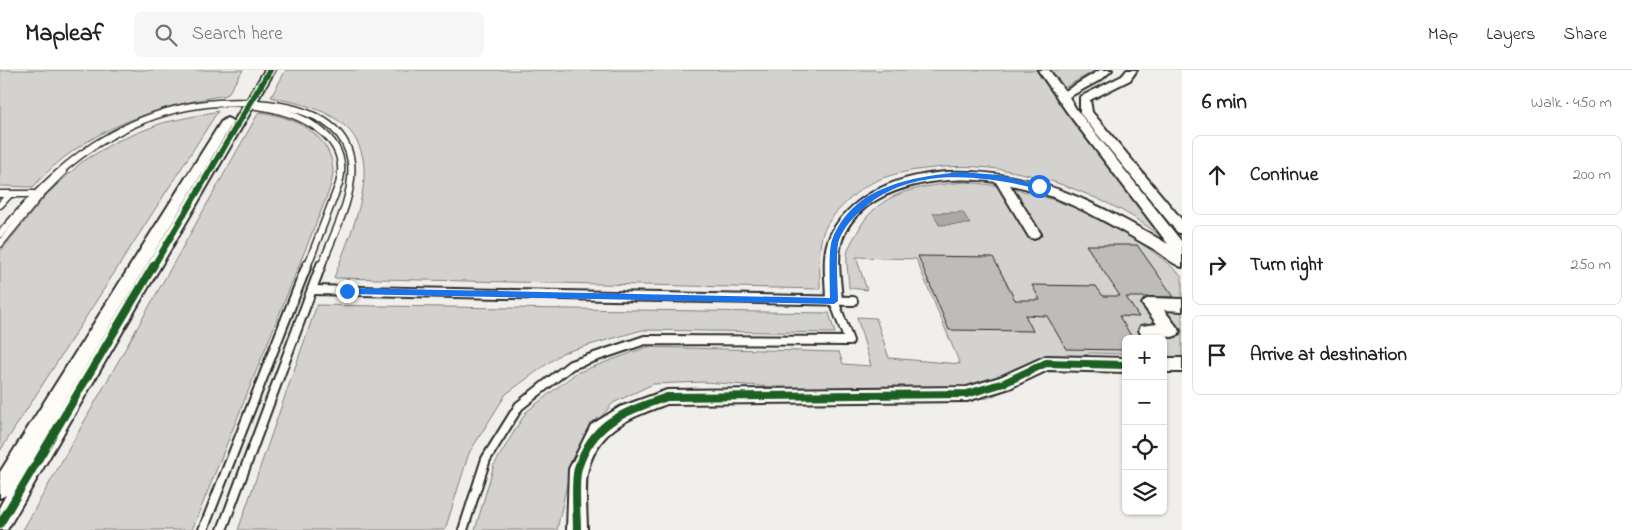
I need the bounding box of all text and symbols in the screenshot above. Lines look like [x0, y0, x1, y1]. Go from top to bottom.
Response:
search box [134, 12, 484, 57]
text: Mapleaf [25, 17, 104, 52]
icon: search [152, 21, 180, 49]
text: Search here [192, 21, 283, 48]
text: Map [1428, 22, 1458, 48]
text: Layers [1486, 22, 1536, 48]
text: Share [1564, 22, 1607, 48]
text: 6 min [1202, 88, 1247, 118]
text: Walk · 450 m [1531, 91, 1612, 115]
icon: ahead [1203, 161, 1231, 189]
text: Continue [1250, 162, 1318, 189]
text: 200 m [1573, 163, 1611, 187]
route start [1028, 175, 1051, 198]
icon: right [1203, 251, 1231, 279]
text: Turn right [1250, 252, 1323, 279]
text: 250 m [1571, 253, 1611, 277]
route end [336, 280, 359, 303]
map controls [1122, 335, 1167, 515]
button: + [1122, 335, 1167, 380]
icon: arrive [1203, 341, 1231, 369]
text: Arrive at destination [1250, 342, 1407, 369]
button: − [1122, 380, 1167, 425]
button: locate [1122, 425, 1167, 470]
button: layers [1122, 470, 1167, 515]

